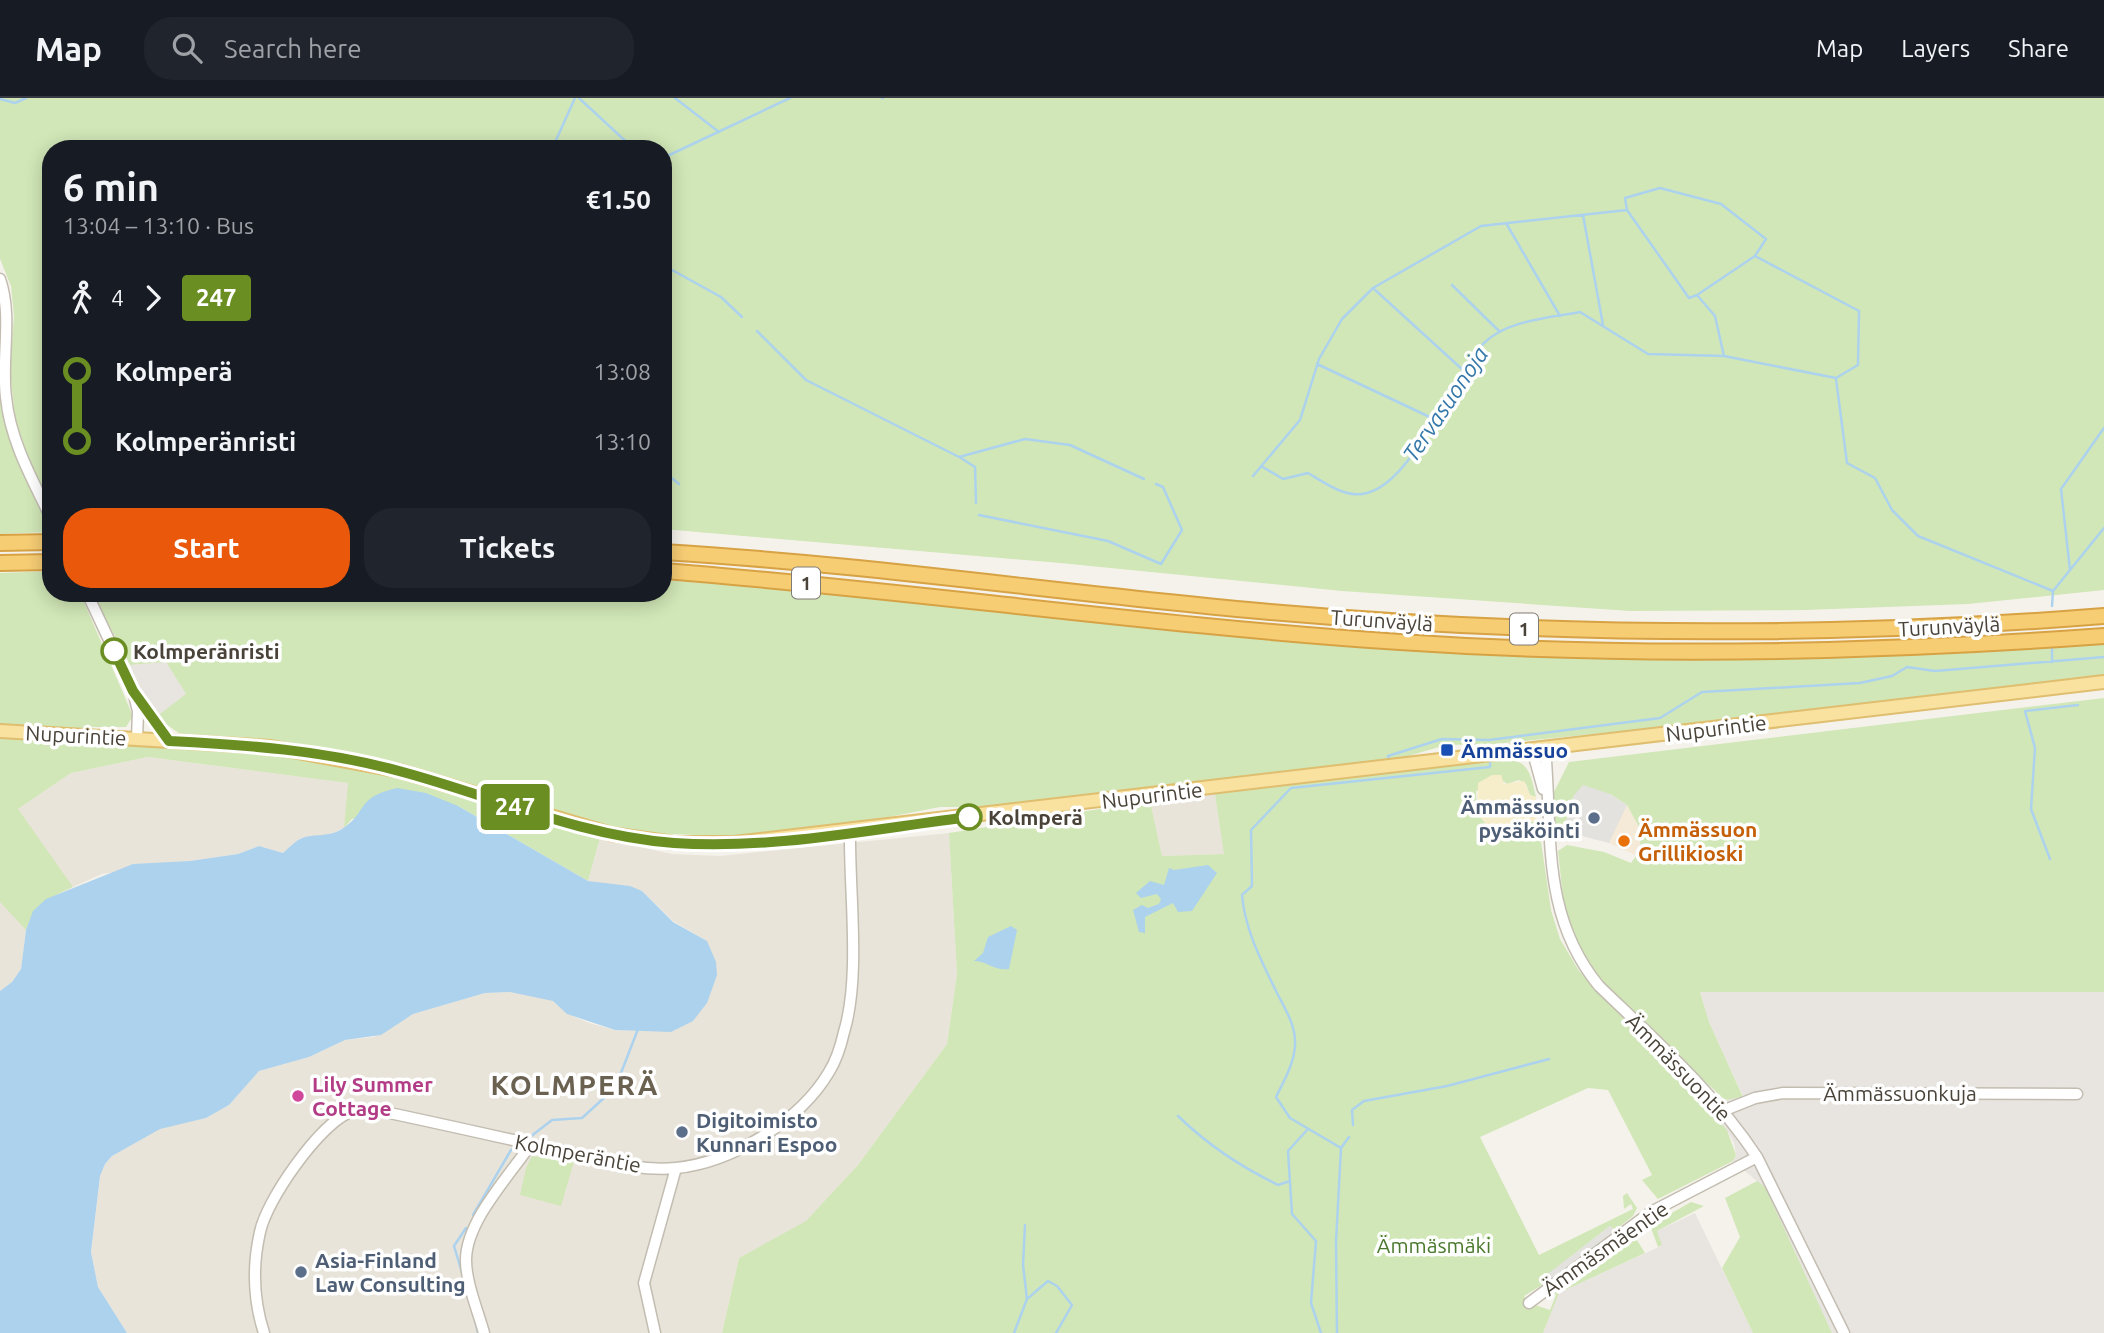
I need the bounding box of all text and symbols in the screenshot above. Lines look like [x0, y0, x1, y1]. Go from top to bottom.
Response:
search box [144, 17, 634, 80]
icon: search [168, 29, 206, 67]
text: Map [35, 30, 102, 67]
text: Search here [224, 34, 362, 63]
text: Map [1816, 35, 1863, 62]
text: Layers [1901, 35, 1970, 62]
text: Share [2008, 35, 2069, 62]
text: 6 min [63, 166, 159, 208]
text: €1.50 [586, 185, 651, 214]
text: 13:04 – 13:10 · Bus [63, 213, 254, 238]
icon: walk [63, 279, 101, 317]
icon: forward [134, 279, 172, 317]
text: 247 [196, 284, 237, 311]
text: 4 [111, 285, 124, 310]
water label: Tervasuonoja [1398, 342, 1492, 466]
text: Kolmperä [115, 357, 233, 386]
text: 13:08 [593, 359, 651, 384]
text: Kolmperänristi [115, 427, 296, 456]
text: 13:10 [593, 429, 651, 454]
button: Start [63, 508, 350, 588]
button: Tickets [364, 508, 651, 588]
road number: 1 [792, 568, 820, 598]
street label: Turunväylä [1330, 604, 1434, 636]
street label: Turunväylä [1897, 611, 2001, 641]
road number: 1 [1510, 614, 1538, 644]
marker: Kolmperänristi [101, 638, 127, 664]
place label: Kolmperänristi [133, 639, 279, 663]
street label: Nupurintie [1664, 710, 1768, 746]
street label: Nupurintie [25, 720, 127, 750]
place label: Ämmässuo [1461, 738, 1568, 762]
marker: Ämmässuo [1439, 742, 1455, 758]
street label: Nupurintie [1100, 777, 1204, 813]
line badge: 247 [475, 784, 555, 830]
text: 247 [495, 793, 535, 820]
place label: Ämmässuon pysäköinti [1461, 794, 1580, 842]
marker: Kolmperä [956, 804, 982, 830]
place label: Kolmperä [988, 805, 1083, 829]
marker: Ämmässuon pysäköinti [1586, 810, 1602, 826]
place label: Ämmässuon Grillikioski [1638, 817, 1757, 865]
marker: Ämmässuon Grillikioski [1616, 833, 1632, 849]
street label: Ämmässuontie [1622, 1008, 1736, 1126]
district label: KOLMPERÄ [491, 1069, 659, 1100]
place label: Lily Summer Cottage [312, 1072, 433, 1120]
street label: Ämmässuonkuja [1823, 1081, 1977, 1105]
marker: Lily Summer Cottage [290, 1088, 306, 1104]
place label: Digitoimisto Kunnari Espoo [696, 1108, 837, 1156]
marker: Digitoimisto Kunnari Espoo [674, 1124, 690, 1140]
street label: Kolmperäntie [513, 1129, 643, 1177]
street label: Ämmäsmäentie [1538, 1196, 1672, 1300]
park label: Ämmäsmäki [1377, 1233, 1491, 1257]
place label: Asia-Finland Law Consulting [315, 1248, 466, 1296]
marker: Asia-Finland Law Consulting [293, 1264, 309, 1280]

